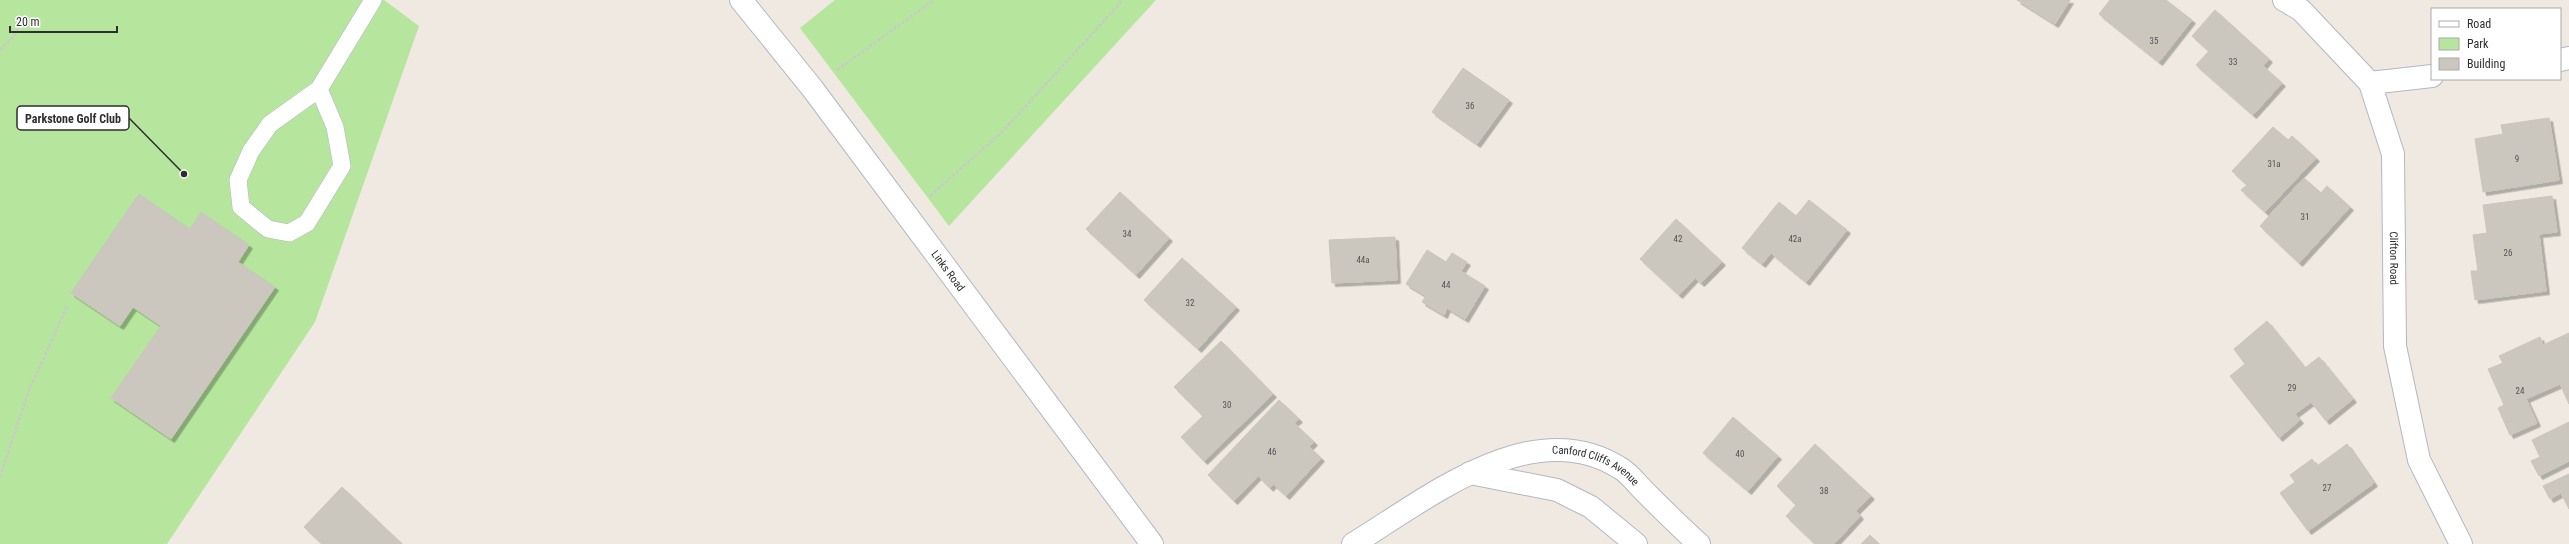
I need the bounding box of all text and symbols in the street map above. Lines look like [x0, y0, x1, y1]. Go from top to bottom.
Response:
scale bar [10, 8, 117, 34]
legend [2431, 8, 2561, 80]
text: 20 m [16, 15, 40, 29]
text: Road [2467, 17, 2491, 31]
house number: 35 [2150, 36, 2159, 46]
text: Park [2467, 37, 2489, 51]
house number: 33 [2229, 57, 2237, 67]
text: Building [2467, 57, 2505, 71]
house number: 36 [1466, 101, 1474, 111]
callout: Parkstone Golf Club [17, 106, 129, 130]
text: Parkstone Golf Club [25, 112, 121, 126]
house number: 9 [2515, 154, 2519, 164]
house number: 31a [2267, 159, 2281, 169]
house number: 31 [2301, 212, 2309, 222]
house number: 34 [1123, 229, 1132, 239]
street label: Clifton Road [2387, 231, 2400, 285]
house number: 42 [1674, 234, 1683, 244]
house number: 42a [1788, 234, 1802, 244]
street label: Links Road [928, 248, 967, 294]
house number: 26 [2504, 248, 2512, 258]
house number: 44a [1356, 255, 1370, 265]
house number: 44 [1442, 280, 1451, 290]
house number: 32 [1186, 298, 1195, 308]
house number: 29 [2288, 383, 2296, 393]
house number: 24 [2516, 386, 2525, 396]
house number: 30 [1223, 400, 1231, 410]
street label: Canford Cliffs Avenue [1552, 444, 1642, 488]
house number: 46 [1268, 447, 1276, 457]
house number: 40 [1736, 449, 1744, 459]
house number: 27 [2323, 483, 2332, 493]
house number: 38 [1820, 486, 1828, 496]

